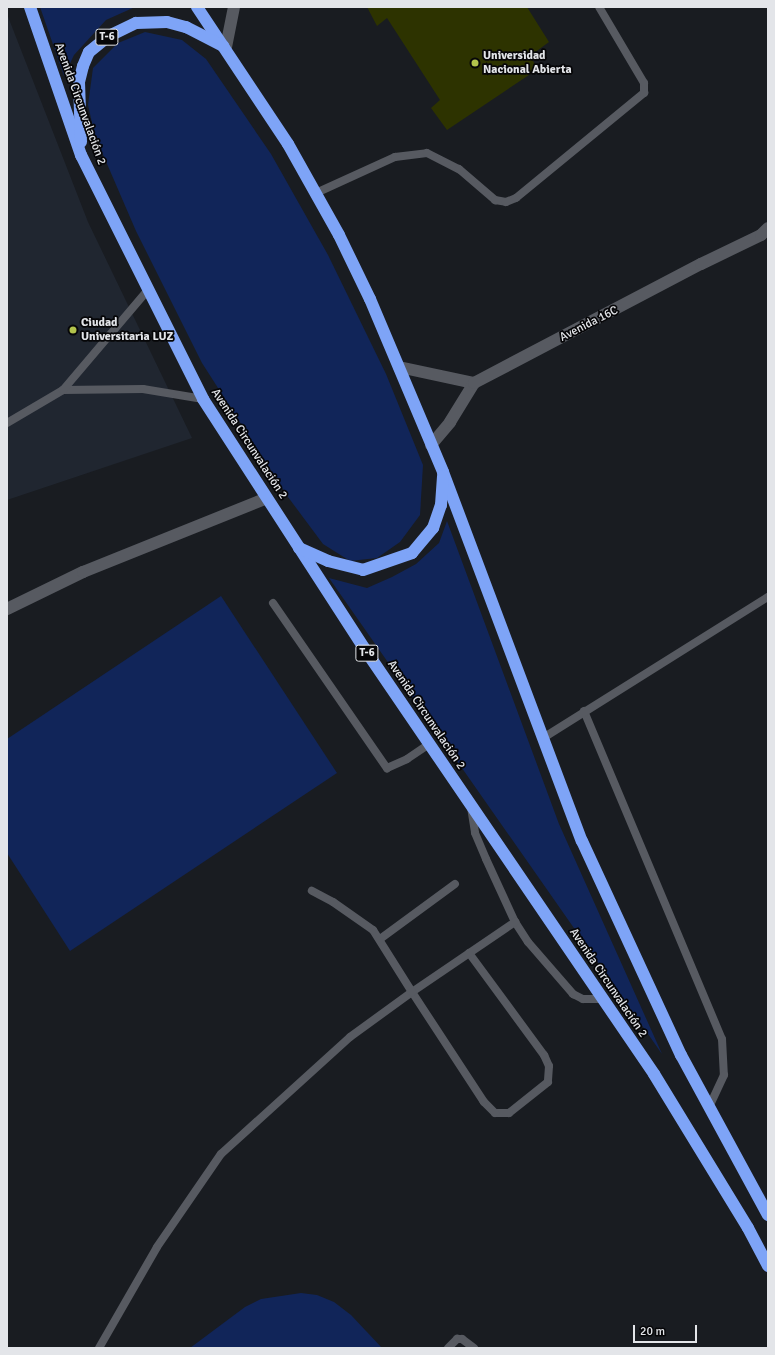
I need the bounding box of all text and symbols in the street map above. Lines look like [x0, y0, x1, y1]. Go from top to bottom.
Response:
road number: T-6 [95, 28, 119, 46]
street label: Avenida Circunvalación 2 [51, 41, 109, 167]
place label: Universidad Nacional Abierta [483, 49, 572, 77]
marker: Universidad Nacional Abierta [470, 58, 480, 68]
street label: Avenida 16C [557, 303, 621, 345]
place label: Ciudad Universitaria LUZ [81, 316, 173, 344]
marker: Ciudad Universitaria LUZ [68, 325, 78, 335]
street label: Avenida Circunvalación 2 [208, 386, 290, 502]
road number: T-6 [355, 644, 379, 662]
street label: Avenida Circunvalación 2 [384, 658, 468, 772]
street label: Avenida Circunvalación 2 [566, 926, 650, 1040]
scale bar [635, 1317, 699, 1343]
text: 20 m [640, 1324, 665, 1339]

